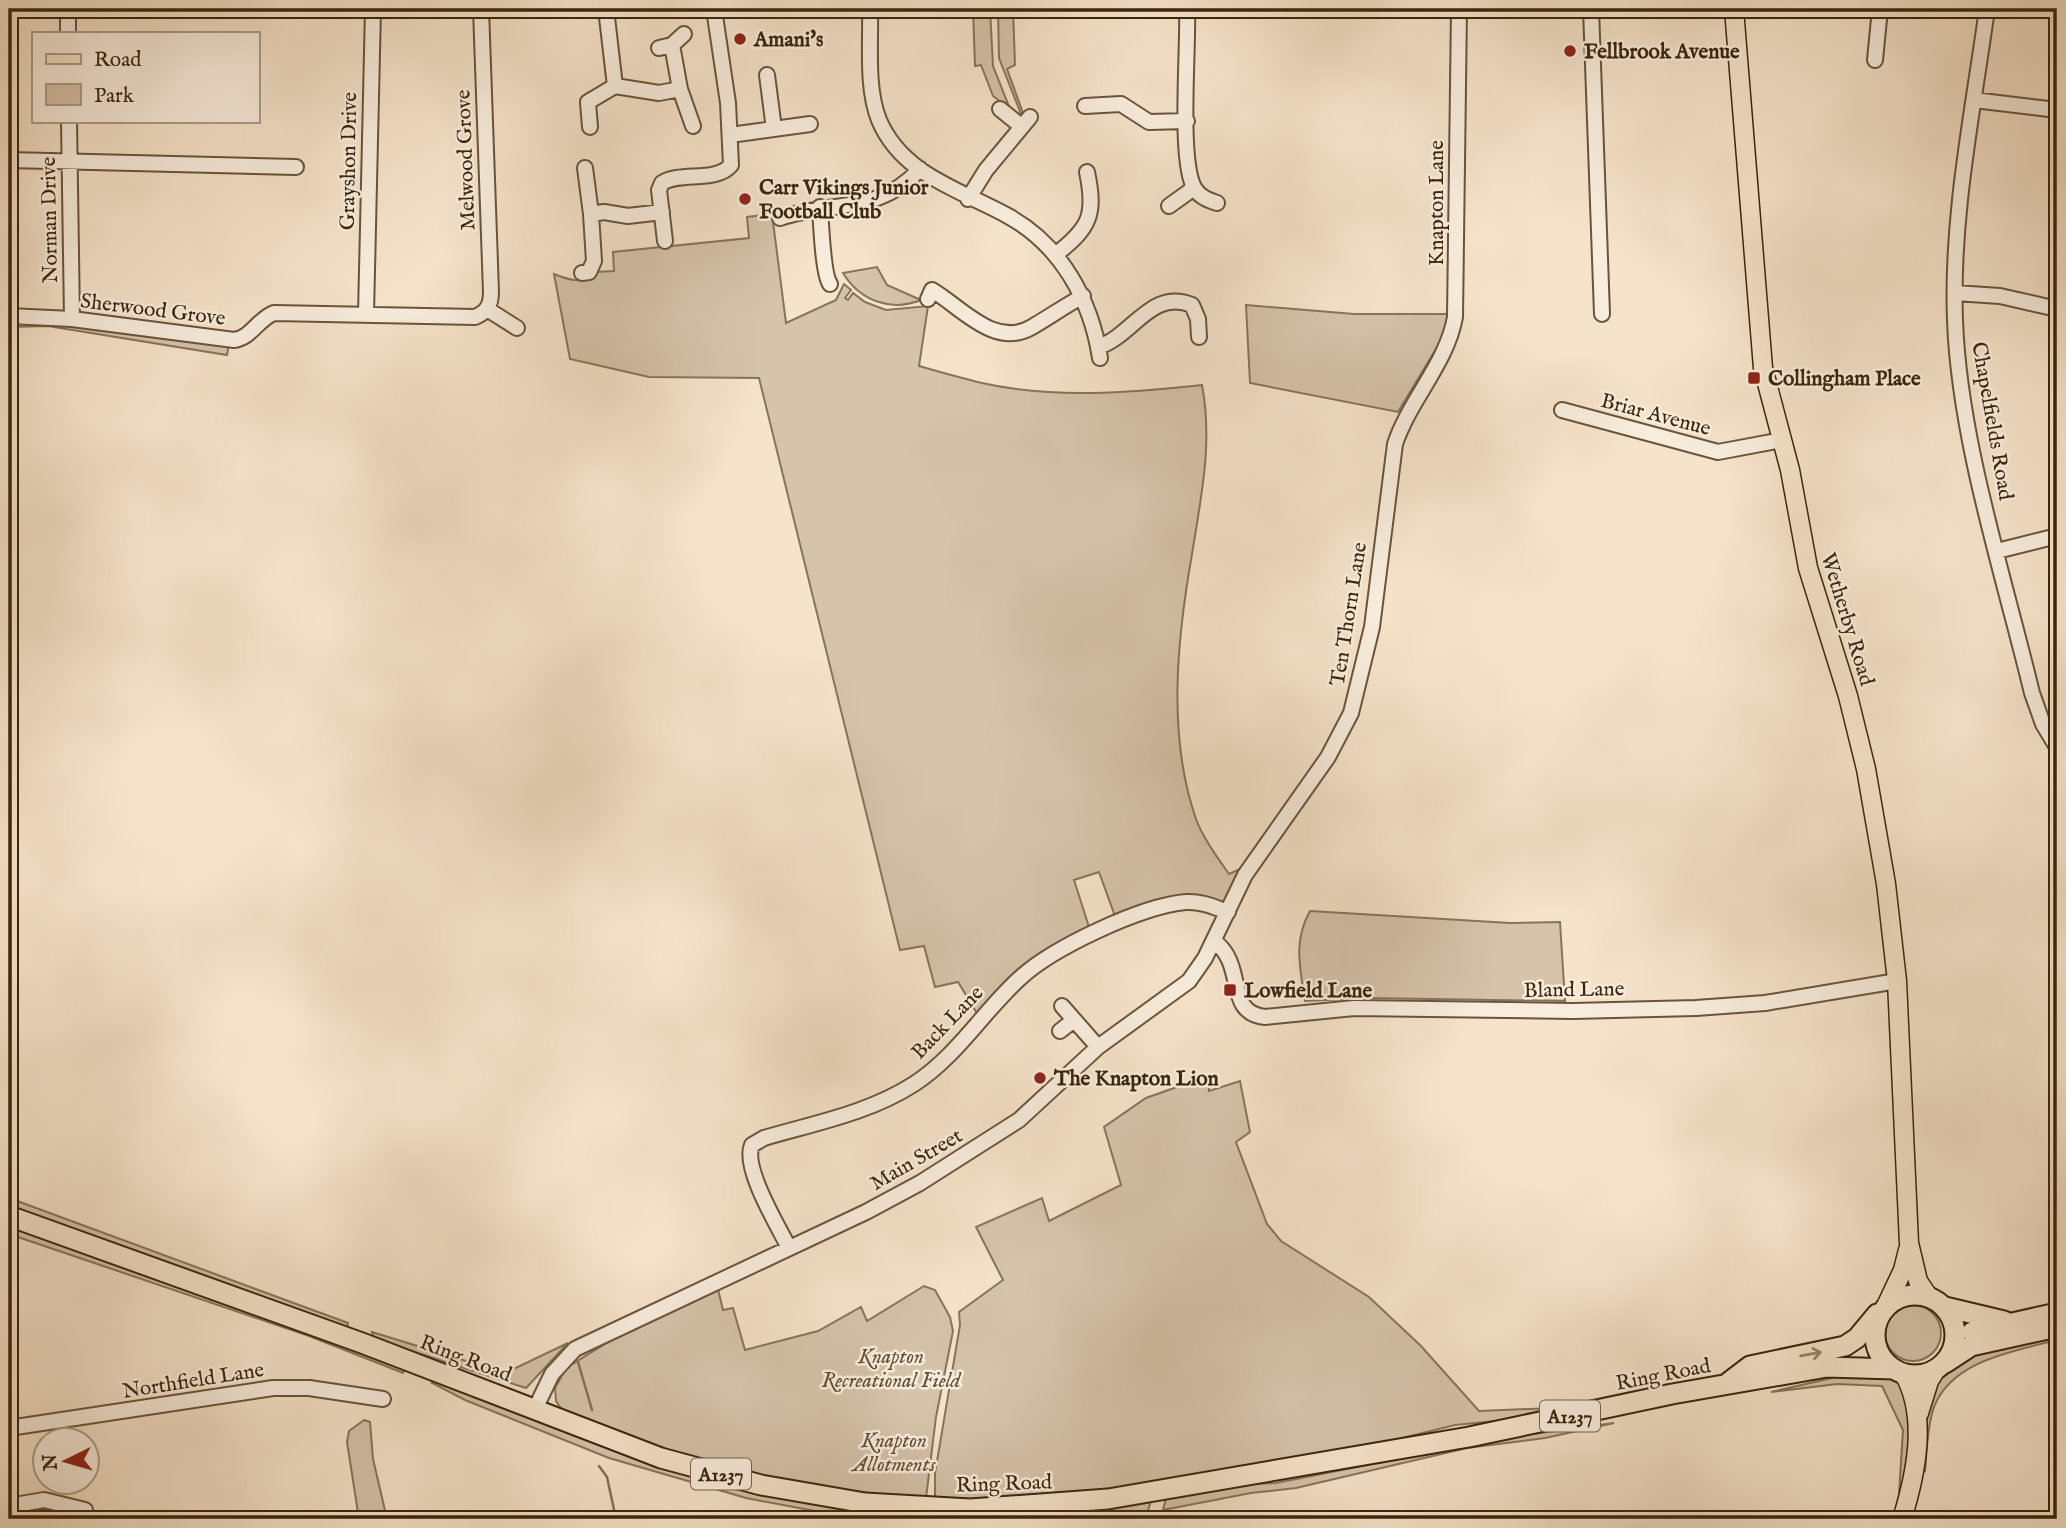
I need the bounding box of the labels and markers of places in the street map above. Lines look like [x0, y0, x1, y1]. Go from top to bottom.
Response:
place label: Amani's [753, 27, 823, 54]
marker: Amani's [732, 31, 748, 47]
place label: Fellbrook Avenue [1584, 39, 1740, 66]
marker: Fellbrook Avenue [1562, 43, 1578, 59]
place label: Carr Vikings Junior Football Club [759, 175, 929, 226]
marker: Carr Vikings Junior Football Club [737, 191, 753, 207]
place label: Collingham Place [1768, 366, 1921, 393]
marker: Collingham Place [1746, 370, 1762, 386]
place label: Lowfield Lane [1244, 978, 1373, 1005]
marker: Lowfield Lane [1222, 982, 1238, 998]
place label: The Knapton Lion [1053, 1066, 1219, 1093]
marker: The Knapton Lion [1032, 1070, 1048, 1086]

